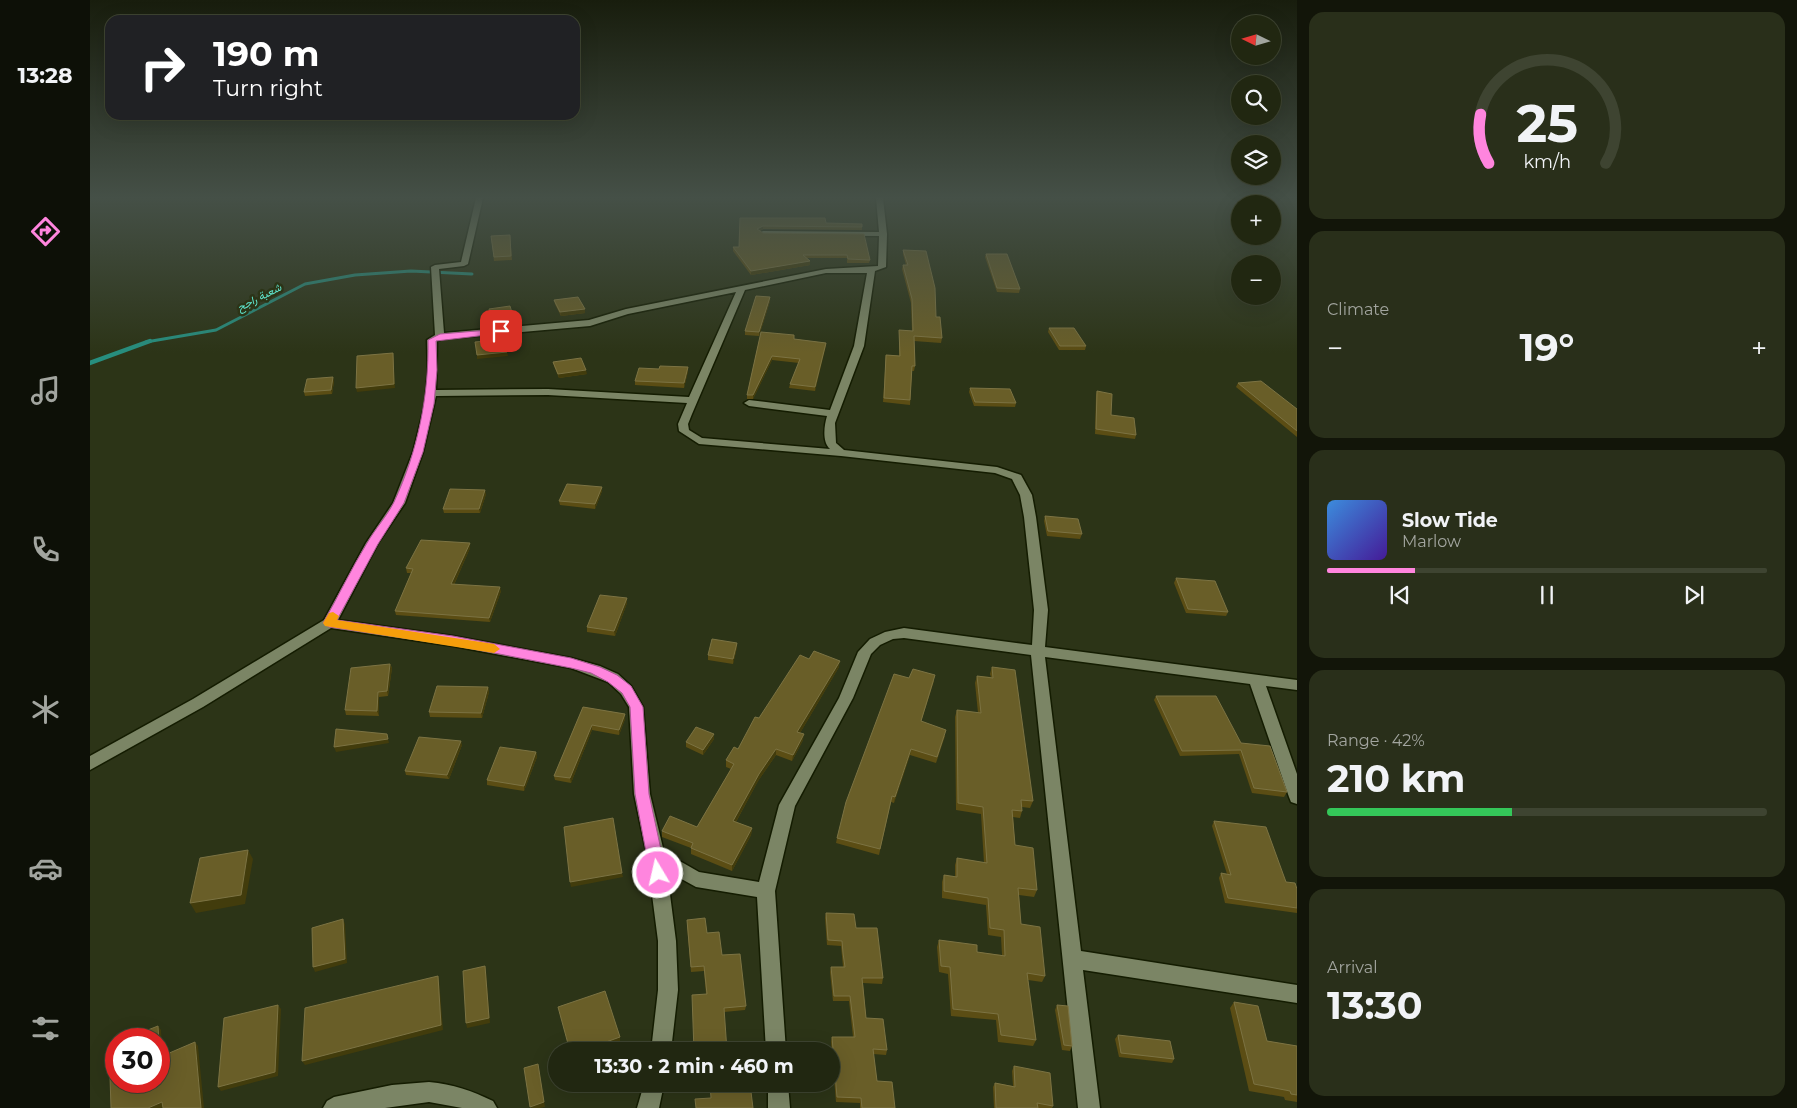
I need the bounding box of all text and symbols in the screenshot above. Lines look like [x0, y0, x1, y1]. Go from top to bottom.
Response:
north arrow [1231, 15, 1281, 65]
map controls [1231, 15, 1281, 305]
text: 190 m [213, 32, 319, 75]
icon: right [130, 35, 195, 100]
text: 13:28 [18, 62, 72, 89]
text: Turn right [213, 75, 323, 102]
button: search [1231, 75, 1281, 125]
text: 25 [1516, 92, 1578, 155]
button: layers [1231, 135, 1281, 185]
text: km/h [1523, 151, 1571, 172]
button: + [1231, 195, 1281, 245]
icon: directions [28, 214, 63, 249]
button: − [1231, 255, 1281, 305]
water label: شعبة راجح [234, 280, 284, 315]
text: Climate [1327, 300, 1389, 319]
pin [480, 310, 522, 352]
icon: arrive [487, 317, 515, 345]
text: 19° [1520, 324, 1575, 371]
text: − [1327, 331, 1343, 365]
text: + [1751, 331, 1767, 365]
icon: music [28, 373, 63, 408]
text: Slow Tide [1402, 509, 1498, 532]
icon: phone [28, 532, 63, 567]
text: Marlow [1402, 532, 1461, 551]
icon: previous [1386, 581, 1414, 609]
icon: pause [1533, 581, 1561, 609]
icon: next [1680, 581, 1708, 609]
icon: climate [28, 692, 63, 727]
text: Range · 42% [1327, 731, 1425, 750]
text: 210 km [1327, 755, 1466, 802]
position arrow [631, 846, 683, 898]
icon: car [28, 851, 63, 886]
text: Arrival [1327, 958, 1377, 977]
text: 13:30 [1327, 982, 1423, 1029]
icon: filters [28, 1011, 63, 1046]
speed limit sign: 30 [105, 1028, 170, 1093]
text: 13:30 · 2 min · 460 m [594, 1055, 794, 1078]

